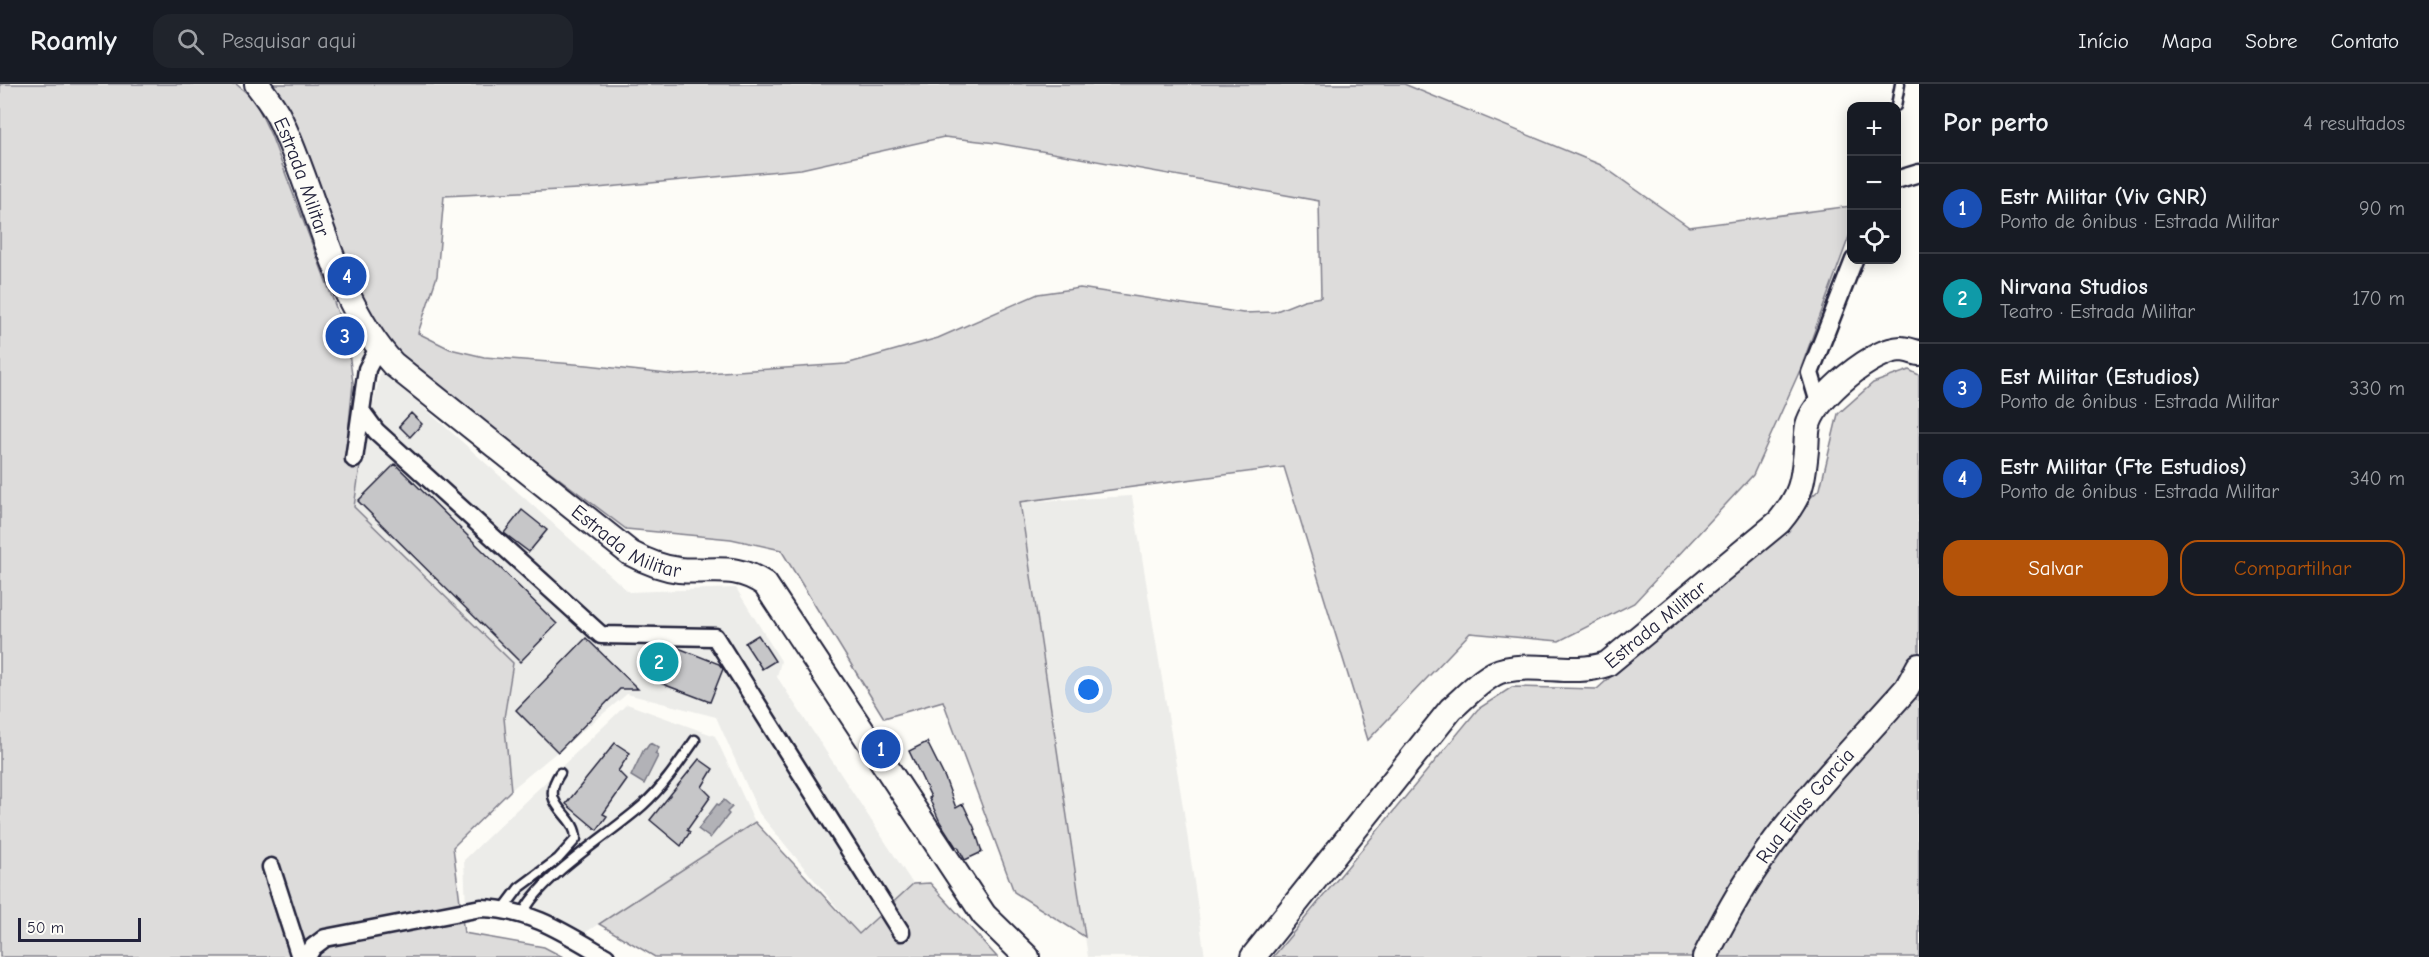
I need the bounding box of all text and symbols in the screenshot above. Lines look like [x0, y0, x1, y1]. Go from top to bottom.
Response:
search box [153, 14, 573, 68]
text: Roamly [30, 25, 117, 57]
icon: search [174, 25, 207, 58]
text: Pesquisar aqui [222, 28, 356, 54]
text: Início [2078, 29, 2129, 53]
text: Mapa [2162, 29, 2212, 53]
text: Sobre [2245, 29, 2298, 53]
text: Contato [2331, 29, 2399, 53]
map controls [1847, 102, 1901, 264]
button: + [1847, 102, 1901, 156]
text: Por perto [1943, 108, 2049, 138]
text: 4 resultados [2303, 112, 2405, 135]
street label: Estrada Militar [269, 114, 335, 240]
button: − [1847, 156, 1901, 210]
text: Estr Militar (Viv GNR) [2000, 184, 2207, 210]
text: 1 [1959, 197, 1966, 220]
text: 90 m [2359, 197, 2405, 220]
button: locate [1847, 210, 1901, 264]
text: Ponto de ônibus · Estrada Militar [2000, 210, 2279, 233]
pin: 4 [328, 254, 366, 298]
text: Nirvana Studios [2000, 274, 2148, 300]
text: 2 [1958, 287, 1967, 310]
text: 170 m [2352, 287, 2405, 310]
text: Teatro · Estrada Militar [2000, 300, 2195, 323]
pin: 3 [326, 314, 364, 358]
text: Est Militar (Estudios) [2000, 364, 2200, 390]
text: 3 [1958, 377, 1967, 400]
text: 330 m [2349, 377, 2405, 400]
text: Ponto de ônibus · Estrada Militar [2000, 390, 2279, 413]
text: Estr Militar (Fte Estudios) [2000, 454, 2247, 480]
text: 4 [1958, 467, 1967, 490]
text: 340 m [2350, 467, 2405, 490]
text: Ponto de ônibus · Estrada Militar [2000, 480, 2279, 503]
street label: Estrada Militar [567, 500, 683, 582]
button: Salvar [1943, 540, 2168, 596]
button: Compartilhar [2180, 540, 2405, 596]
street label: Estrada Militar [1600, 575, 1711, 673]
pin: 2 [640, 640, 678, 684]
your location [1074, 675, 1103, 704]
pin: 1 [862, 726, 900, 772]
street label: Rua Elias Garcia [1751, 743, 1859, 868]
scale bar [18, 915, 141, 942]
text: 50 m [27, 919, 64, 937]

